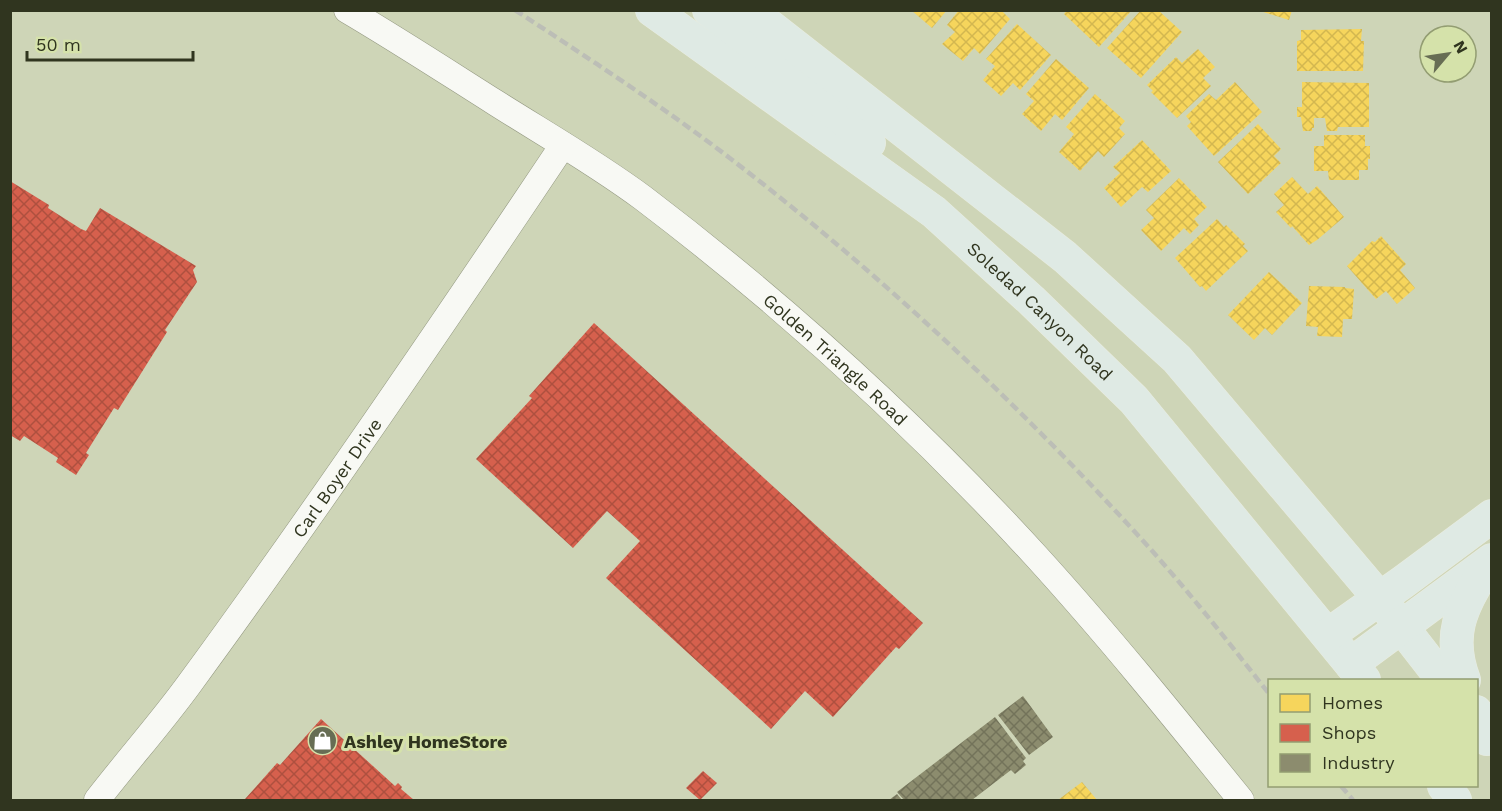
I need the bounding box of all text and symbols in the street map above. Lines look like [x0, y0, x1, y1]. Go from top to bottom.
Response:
scale bar [27, 24, 194, 62]
north arrow [1418, 24, 1478, 84]
text: 50 m [36, 34, 81, 55]
text: N [1449, 37, 1472, 57]
street label: Soledad Canyon Road [963, 237, 1117, 384]
street label: Golden Triangle Road [759, 289, 912, 429]
street label: Carl Boyer Drive [288, 414, 386, 541]
legend [1268, 679, 1478, 787]
text: Homes [1322, 692, 1383, 713]
text: Shops [1322, 722, 1376, 743]
shop icon: Ashley HomeStore [307, 725, 339, 757]
place label: Ashley HomeStore [344, 731, 508, 752]
text: Industry [1322, 752, 1395, 773]

